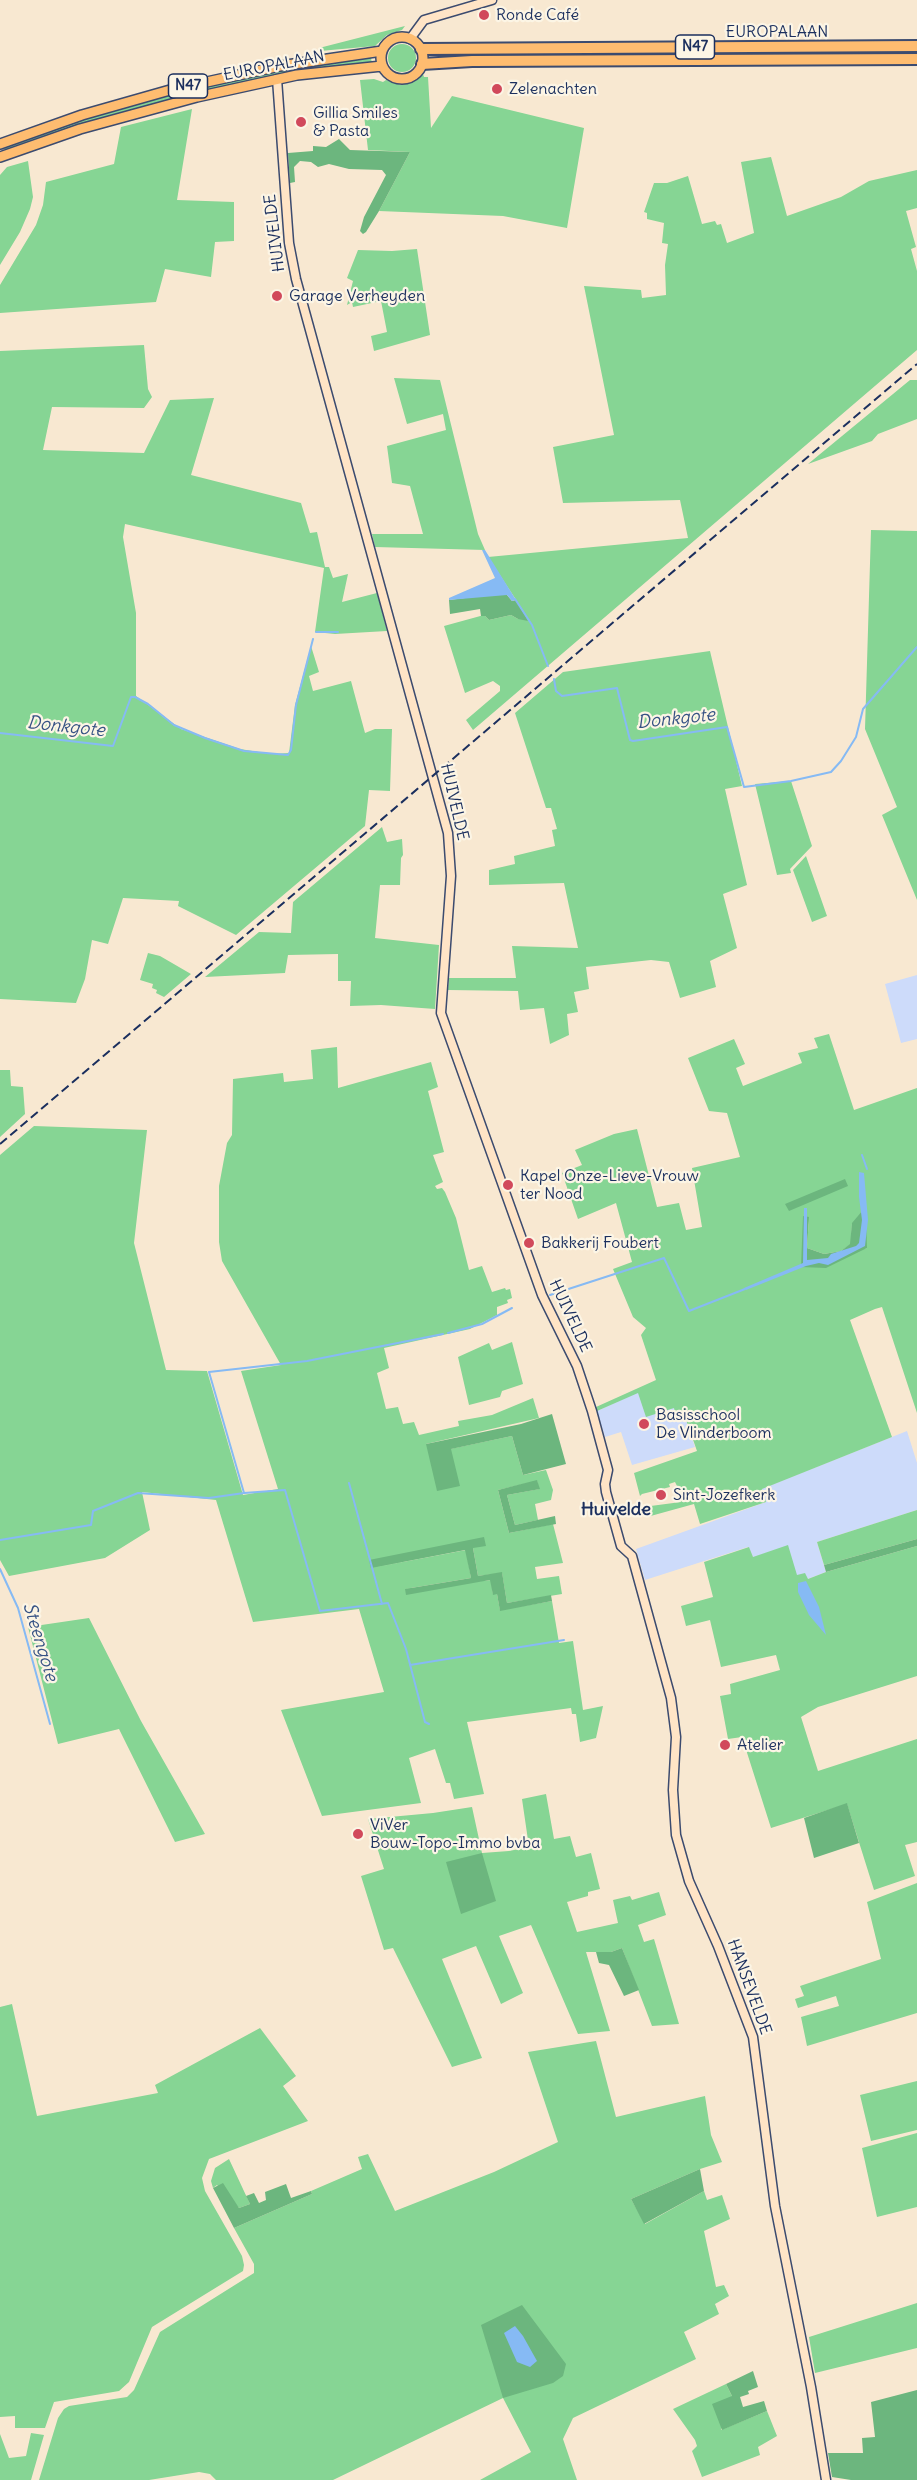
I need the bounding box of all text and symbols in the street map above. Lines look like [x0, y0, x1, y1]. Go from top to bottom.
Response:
place label: Ronde Café [496, 5, 579, 25]
marker: Ronde Café [477, 8, 491, 22]
street label: EUROPALAAN [726, 22, 828, 42]
road number: N47 [676, 35, 714, 59]
street label: EUROPALAAN [222, 47, 326, 85]
road number: N47 [168, 74, 207, 98]
place label: Zelenachten [509, 79, 597, 99]
marker: Zelenachten [490, 82, 504, 96]
place label: Gillia Smiles & Pasta [313, 103, 398, 141]
marker: Gillia Smiles & Pasta [294, 115, 308, 129]
street label: HUIVELDE [261, 193, 289, 273]
place label: Garage Verheyden [289, 286, 425, 306]
marker: Garage Verheyden [270, 289, 284, 303]
water label: Donkgote [636, 704, 716, 734]
water label: Donkgote [26, 712, 106, 742]
street label: HUIVELDE [436, 762, 472, 842]
place label: Kapel Onze-Lieve-Vrouw ter Nood [520, 1166, 699, 1204]
marker: Kapel Onze-Lieve-Vrouw ter Nood [501, 1178, 515, 1192]
place label: Bakkerij Foubert [541, 1233, 659, 1253]
marker: Bakkerij Foubert [522, 1236, 536, 1250]
street label: HUIVELDE [545, 1276, 595, 1356]
place label: Basisschool De Vlinderboom [656, 1405, 772, 1443]
marker: Basisschool De Vlinderboom [637, 1417, 651, 1431]
place label: Sint-Jozefkerk [673, 1485, 775, 1505]
marker: Sint-Jozefkerk [654, 1488, 668, 1502]
district label: Huivelde [581, 1499, 651, 1521]
water label: Steengote [18, 1600, 62, 1684]
place label: Atelier [737, 1735, 783, 1755]
marker: Atelier [718, 1738, 732, 1752]
place label: ViVer Bouw-Topo-Immo bvba [370, 1815, 540, 1853]
marker: ViVer Bouw-Topo-Immo bvba [351, 1827, 365, 1841]
street label: HANSEVELDE [723, 1937, 775, 2037]

